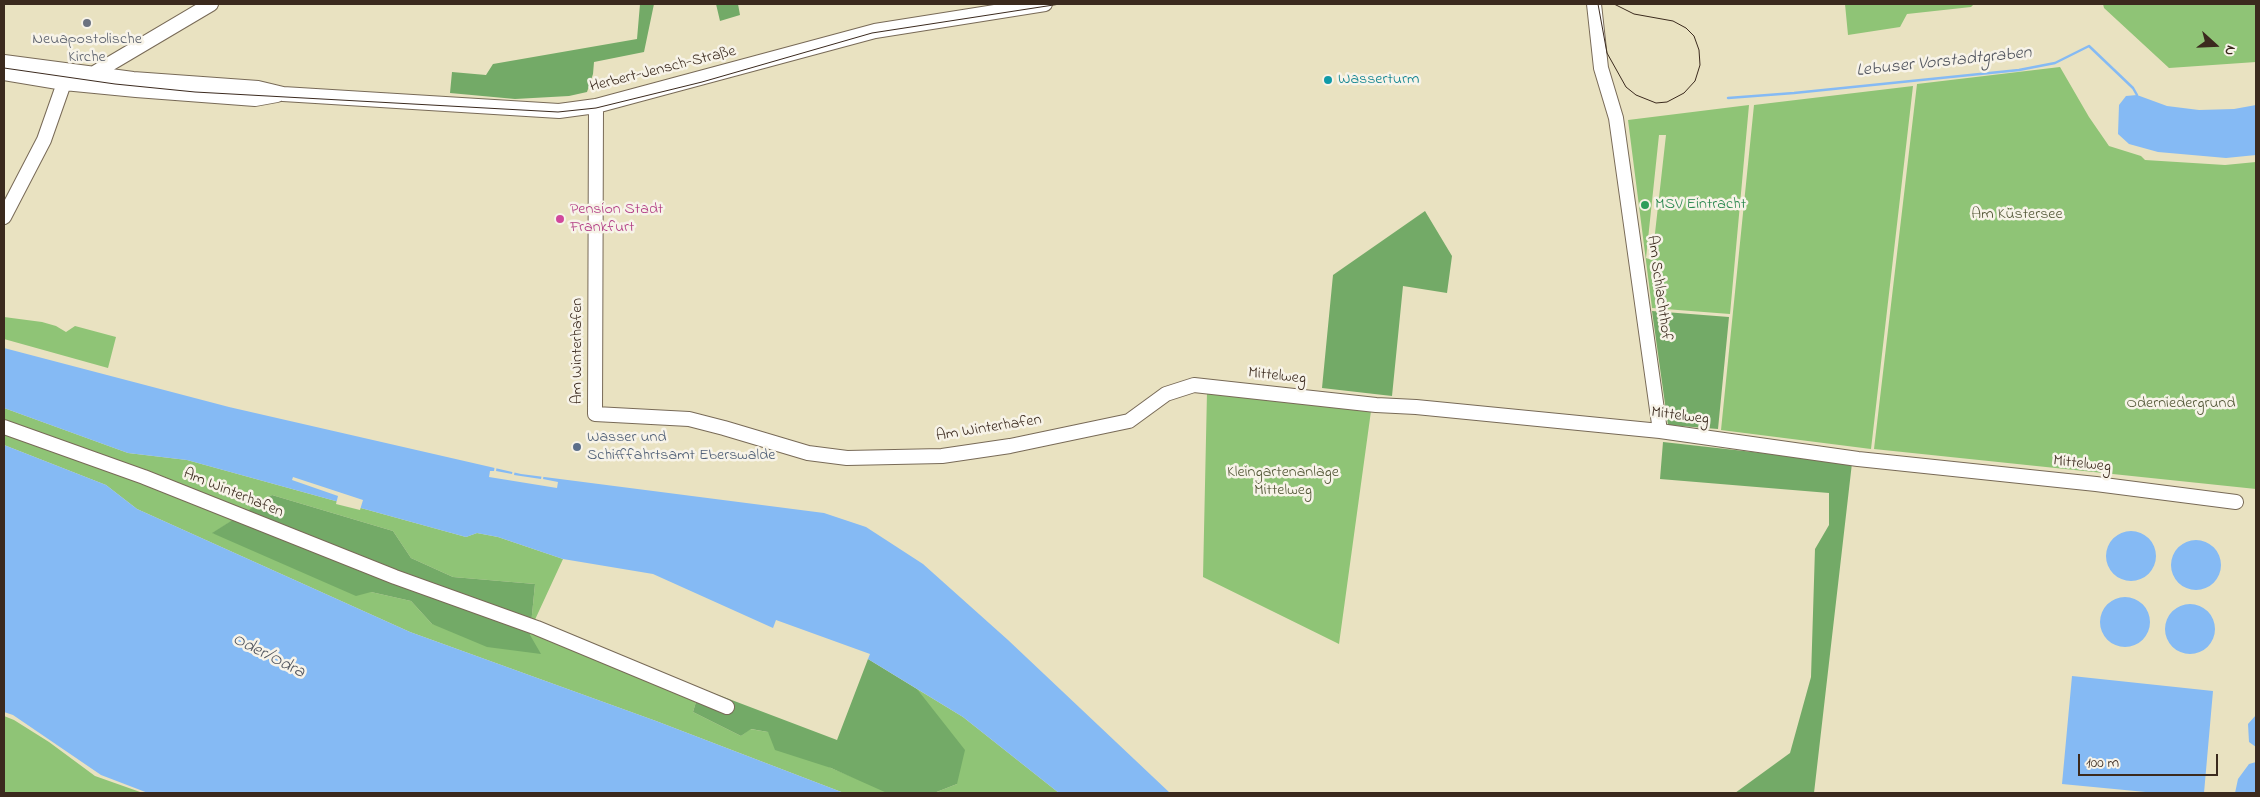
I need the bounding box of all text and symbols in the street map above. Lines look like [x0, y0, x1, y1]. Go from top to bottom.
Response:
marker: Neuapostolische Kirche [81, 17, 93, 29]
north arrow [2190, 20, 2240, 70]
place label: Neuapostolische Kirche [32, 30, 142, 68]
text: N [2218, 42, 2241, 58]
street label: Herbert-Jensch-Straße [588, 43, 738, 97]
water label: Lebuser Vorstadtgraben [1855, 43, 2033, 83]
place label: Wasserturm [1338, 70, 1419, 90]
marker: Wasserturm [1322, 74, 1334, 86]
place label: MSV Eintracht [1655, 195, 1746, 215]
marker: MSV Eintracht [1639, 199, 1651, 211]
place label: Pension Stadt Frankfurt [570, 200, 663, 238]
park label: Am Küstersee [1971, 205, 2063, 225]
marker: Pension Stadt Frankfurt [554, 213, 566, 225]
street label: Am Schlachthof [1641, 234, 1675, 342]
street label: Am Winterhafen [568, 298, 588, 404]
street label: Mittelweg [1247, 364, 1307, 390]
park label: Oderniedergrund [2127, 394, 2235, 414]
street label: Mittelweg [1650, 404, 1710, 430]
street label: Am Winterhafen [935, 411, 1043, 447]
place label: Wasser und Schifffahrtsamt Eberswalde [587, 428, 775, 466]
marker: Wasser und Schifffahrtsamt Eberswalde [571, 441, 583, 453]
street label: Mittelweg [2052, 452, 2112, 478]
park label: Kleingartenanlage Mittelweg [1227, 463, 1339, 501]
street label: Am Winterhafen [180, 465, 286, 523]
water label: Oder/Odra [228, 630, 308, 684]
scale bar [2080, 744, 2220, 776]
text: 100 m [2086, 752, 2119, 774]

